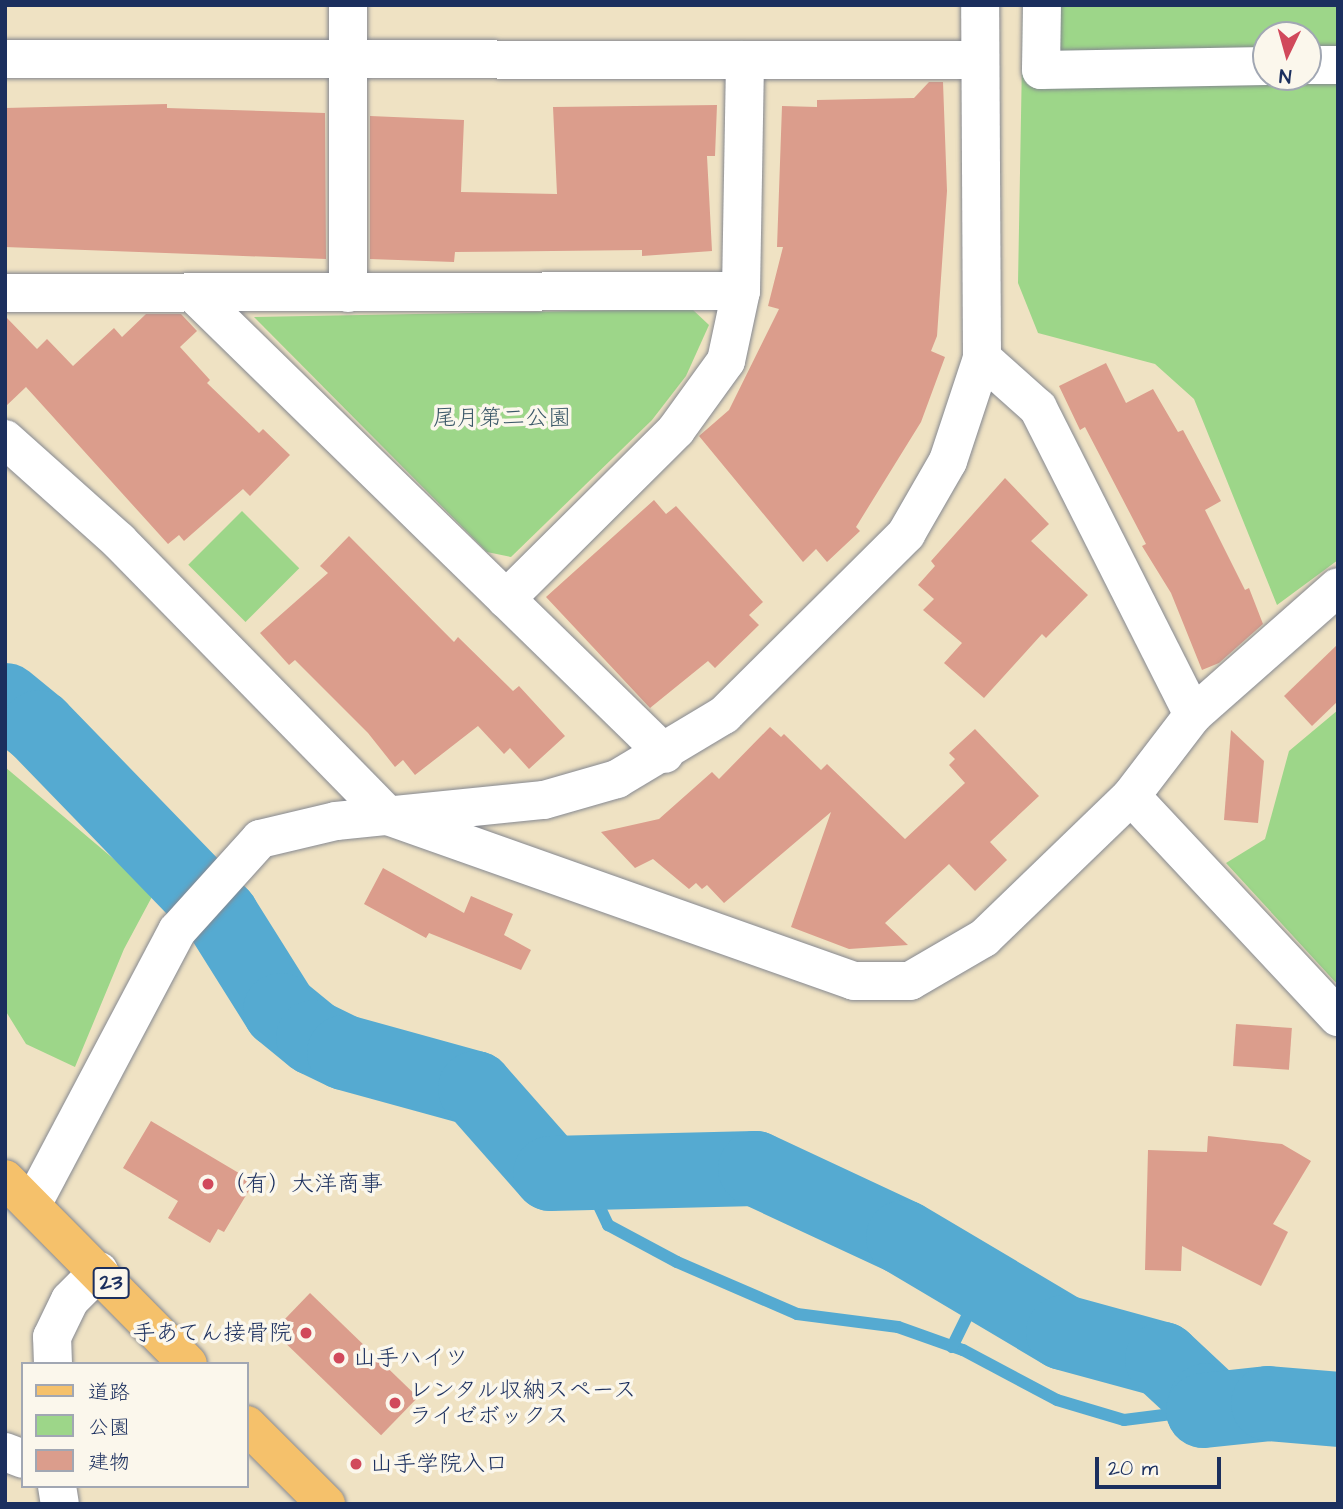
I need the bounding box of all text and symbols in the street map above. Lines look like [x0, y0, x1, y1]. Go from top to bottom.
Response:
north arrow [1252, 21, 1322, 91]
text: N [1278, 61, 1292, 89]
park label: 尾月第二公園 [433, 404, 571, 432]
place label: （有）大洋商事 [222, 1170, 383, 1198]
marker: （有）大洋商事 [200, 1176, 216, 1192]
road number: 23 [92, 1266, 130, 1300]
place label: 手あてん接骨院 [131, 1319, 292, 1347]
marker: 手あてん接骨院 [298, 1325, 314, 1341]
place label: 山手ハイツ [353, 1344, 468, 1372]
marker: 山手ハイツ [331, 1350, 347, 1366]
legend [21, 1362, 248, 1488]
place label: レンタル収納スペース ライゼボックス [409, 1376, 639, 1430]
text: 道路 [88, 1378, 130, 1407]
marker: レンタル収納スペース ライゼボックス [387, 1395, 403, 1411]
text: 公園 [88, 1413, 130, 1442]
scale bar [1098, 1442, 1224, 1486]
text: 建物 [88, 1448, 130, 1477]
place label: 山手学院入口 [370, 1450, 508, 1478]
text: 20 m [1108, 1454, 1158, 1483]
marker: 山手学院入口 [348, 1456, 364, 1472]

